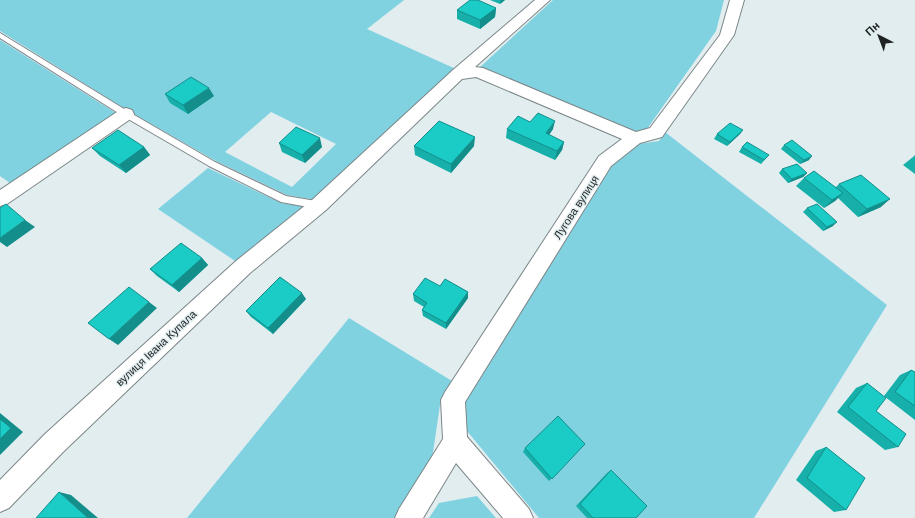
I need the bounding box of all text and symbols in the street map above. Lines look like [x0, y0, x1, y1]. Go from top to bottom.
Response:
north arrow [859, 16, 899, 56]
text: Пн [863, 19, 882, 38]
street label: Лугова вулиця [551, 173, 601, 241]
street label: вулиця Івана Купала [113, 307, 199, 388]

